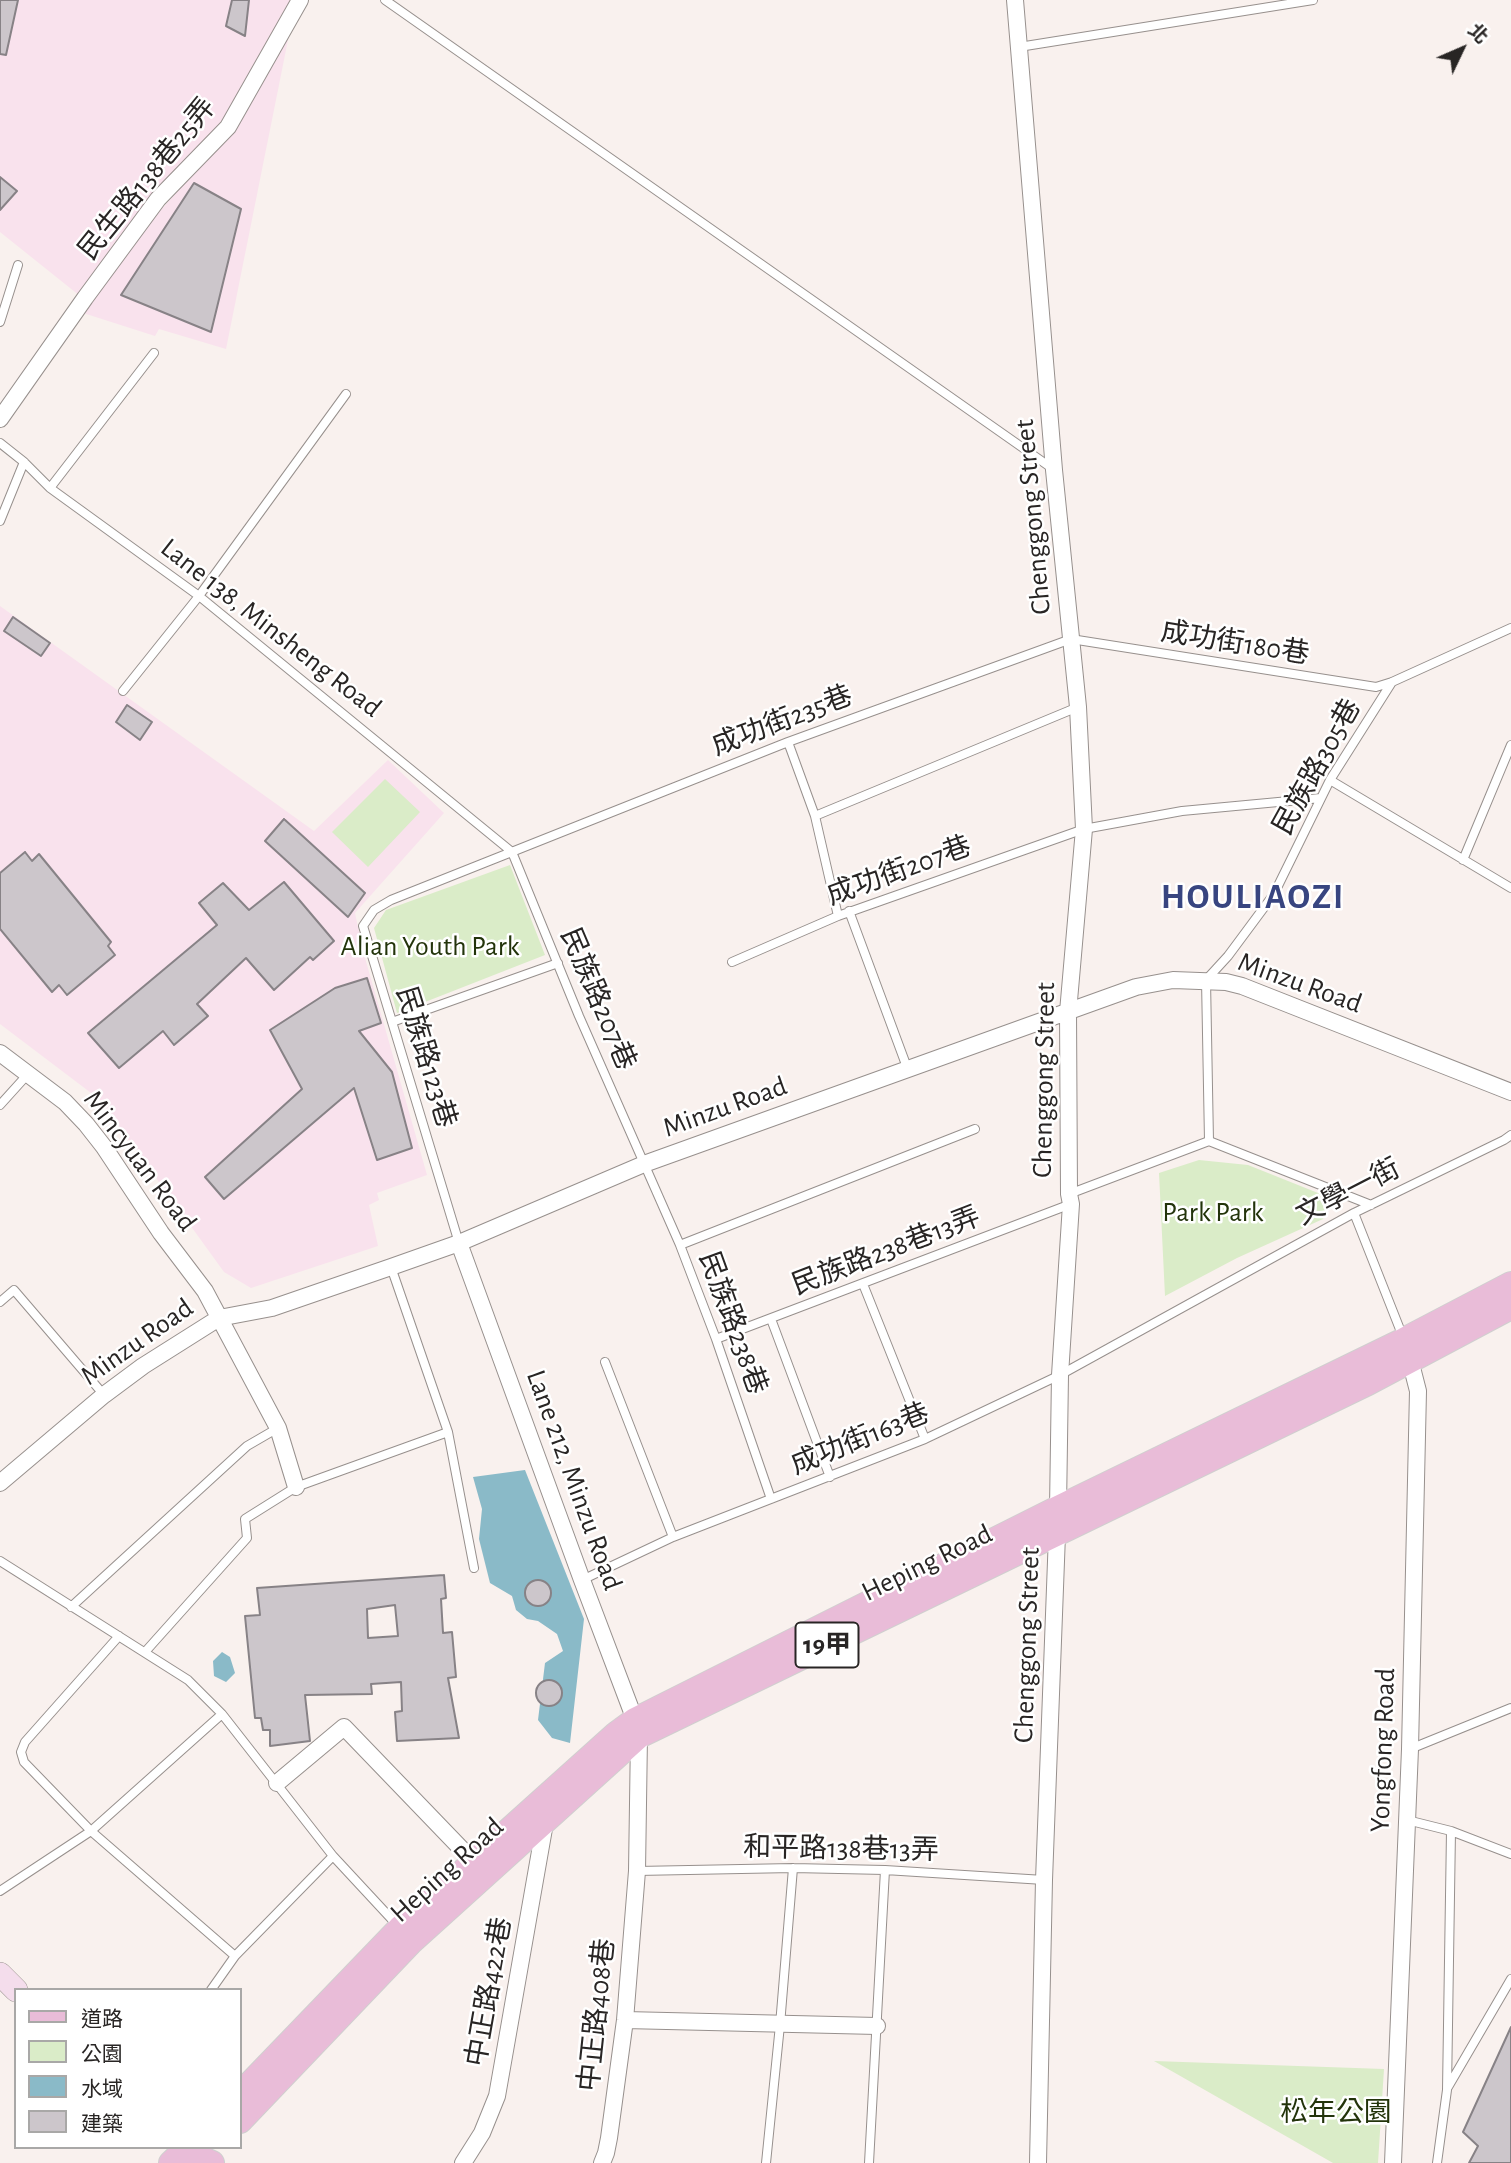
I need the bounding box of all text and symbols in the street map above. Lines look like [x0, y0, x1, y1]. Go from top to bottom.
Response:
north arrow [1427, 14, 1497, 84]
text: 北 [1464, 21, 1491, 47]
street label: 民生路138巷25弄 [71, 91, 223, 267]
street label: Chenggong Street [1008, 418, 1058, 616]
street label: Lane 138, Minsheng Road [154, 531, 388, 725]
street label: 成功街180巷 [1158, 615, 1312, 671]
street label: 成功街235巷 [707, 679, 857, 763]
street label: 民族路305巷 [1266, 693, 1368, 841]
street label: 成功街207巷 [822, 829, 976, 913]
district label: HOULIAOZI [1162, 876, 1344, 918]
street label: 民族路207巷 [553, 923, 643, 1075]
park label: Alian Youth Park [340, 930, 520, 964]
street label: Minzu Road [1233, 945, 1367, 1021]
street label: 民族路123巷 [389, 982, 463, 1132]
street label: Chenggong Street [1025, 982, 1063, 1178]
street label: Minzu Road [658, 1069, 792, 1145]
street label: Mincyuan Road [76, 1084, 204, 1238]
street label: 文學一街 [1290, 1152, 1406, 1232]
park label: Park Park [1162, 1196, 1264, 1230]
street label: 民族路238巷13弄 [787, 1200, 985, 1302]
street label: 民族路238巷 [692, 1247, 774, 1399]
street label: Minzu Road [74, 1291, 200, 1393]
street label: Lane 212, Minzu Road [519, 1365, 629, 1595]
street label: 成功街163巷 [786, 1396, 934, 1482]
street label: Heping Road [856, 1517, 998, 1609]
street label: Chenggong Street [1007, 1547, 1047, 1743]
road number: 19甲 [796, 1622, 858, 1668]
street label: Yongfong Road [1363, 1667, 1403, 1833]
street label: Heping Road [383, 1810, 511, 1930]
street label: 和平路138巷13弄 [743, 1830, 939, 1868]
street label: 中正路422巷 [459, 1915, 519, 2069]
street label: 中正路408巷 [572, 1937, 622, 2093]
legend [14, 1988, 242, 2149]
text: 道路 [81, 2009, 123, 2030]
text: 公園 [81, 2044, 123, 2065]
text: 水域 [81, 2079, 123, 2100]
park label: 松年公園 [1280, 2096, 1392, 2130]
text: 建築 [81, 2114, 123, 2135]

